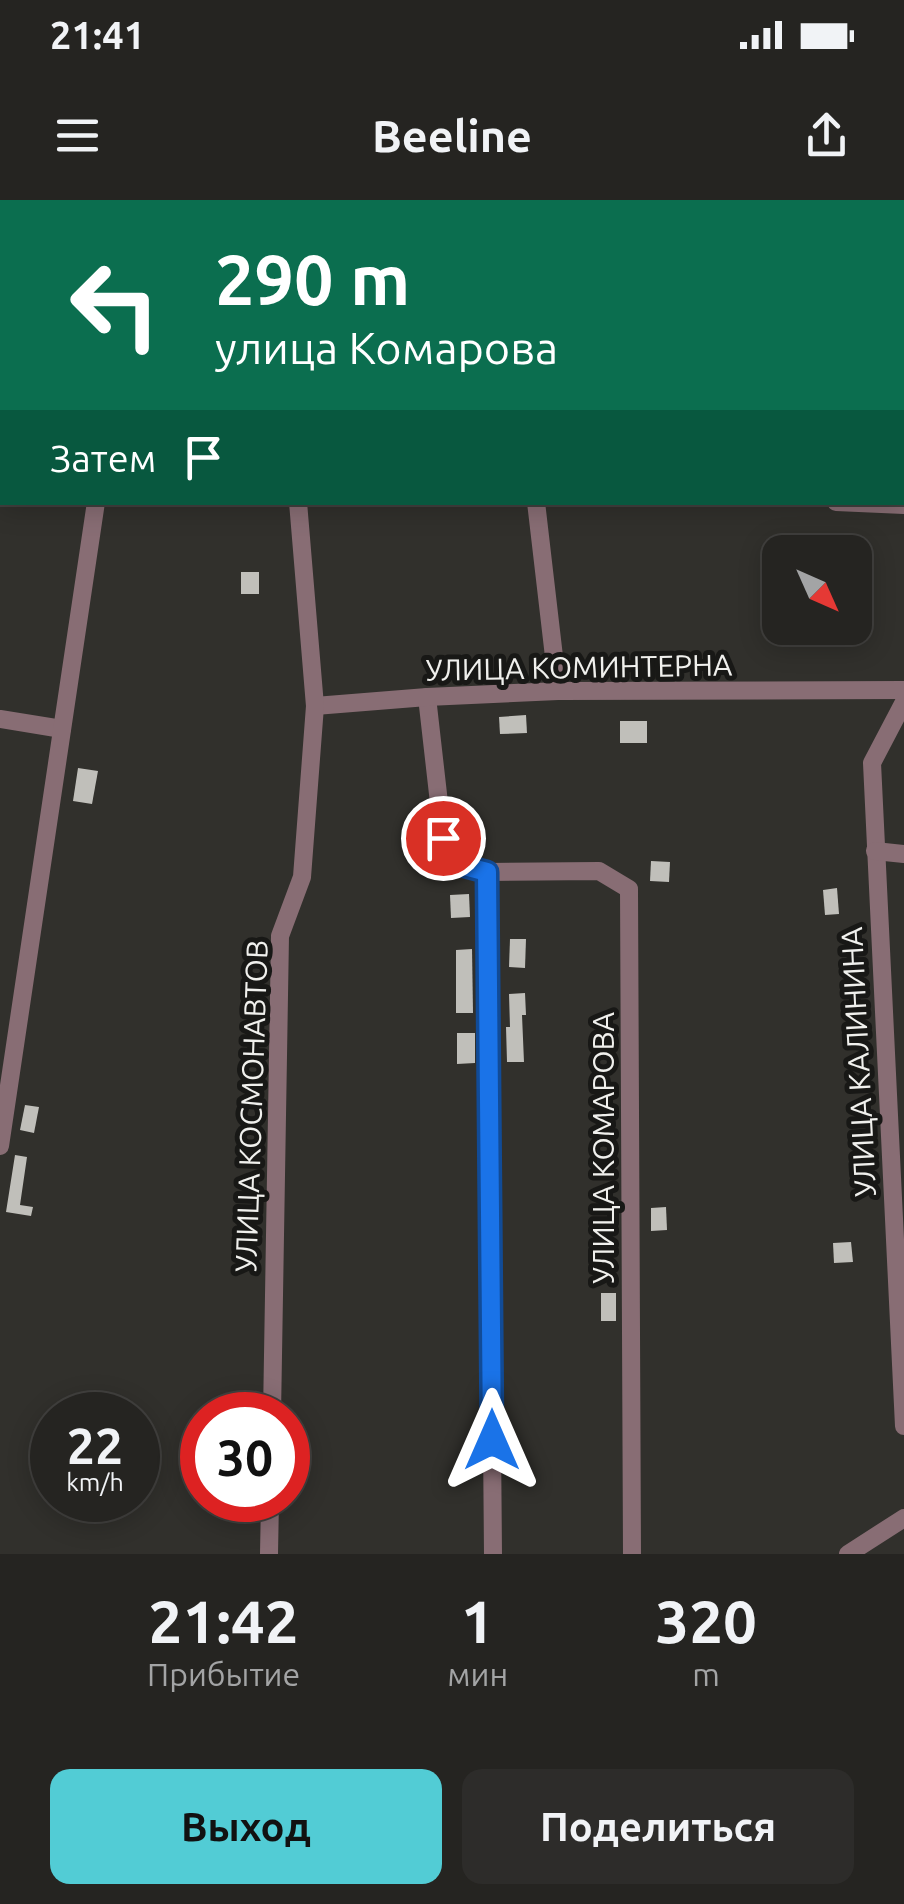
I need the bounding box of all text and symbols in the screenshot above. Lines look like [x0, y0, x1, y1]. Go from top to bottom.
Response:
text: 21:41 [50, 14, 145, 56]
icon: menu [50, 108, 105, 163]
icon: share [799, 108, 854, 163]
text: Beeline [372, 110, 532, 161]
icon: left [50, 240, 180, 370]
text: 290 m [215, 240, 410, 318]
text: улица Комарова [215, 322, 558, 373]
icon: arrive [176, 430, 231, 485]
text: Затем [50, 437, 156, 479]
north arrow [762, 535, 872, 645]
map controls [762, 535, 872, 645]
street label: УЛИЦА КОМИНТЕРНА [425, 647, 733, 687]
pin [401, 796, 486, 881]
icon: arrive [416, 811, 471, 866]
street label: УЛИЦА КАЛИНИНА [834, 926, 882, 1198]
street label: УЛИЦА КОСМОНАВТОВ [228, 939, 274, 1273]
street label: УЛИЦА КОМАРОВА [586, 1012, 620, 1284]
position arrow [440, 1388, 544, 1492]
speed limit sign: 30 [180, 1392, 310, 1522]
text: 22 [67, 1417, 123, 1473]
text: km/h [66, 1468, 124, 1496]
text: 21:42 [149, 1587, 299, 1654]
text: 1 [461, 1587, 495, 1654]
text: 320 [655, 1587, 757, 1654]
text: Прибытие [147, 1656, 300, 1692]
text: мин [447, 1656, 508, 1692]
text: m [692, 1656, 720, 1692]
button: Выход [50, 1769, 442, 1884]
button: Поделиться [462, 1769, 854, 1884]

